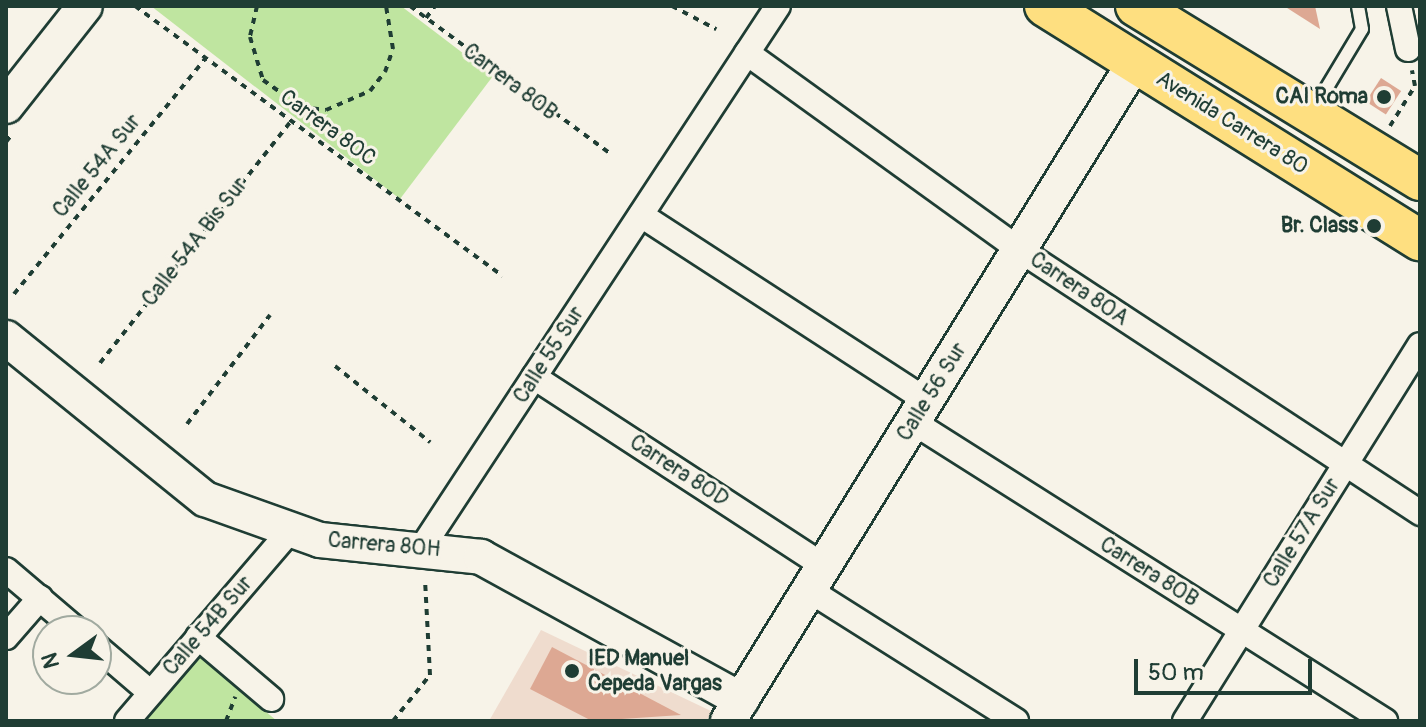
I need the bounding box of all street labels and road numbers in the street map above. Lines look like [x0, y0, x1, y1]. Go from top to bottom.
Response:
street label: Carrera 80B [458, 38, 562, 126]
street label: Avenida Carrera 80 [1151, 66, 1313, 180]
street label: Carrera 80C [275, 84, 381, 172]
street label: Calle 54A Sur [47, 109, 147, 223]
street label: Calle 54A Bis Sur [136, 172, 254, 312]
street label: Carrera 80A [1025, 246, 1133, 332]
street label: Calle 55 Sur [508, 302, 590, 408]
street label: Calle 56 Sur [891, 338, 973, 446]
street label: Carrera 80D [625, 429, 733, 513]
street label: Calle 57A Sur [1258, 473, 1346, 593]
street label: Carrera 80H [327, 527, 441, 563]
street label: Carrera 80B [1095, 531, 1203, 613]
street label: Calle 54B Sur [158, 571, 258, 681]

